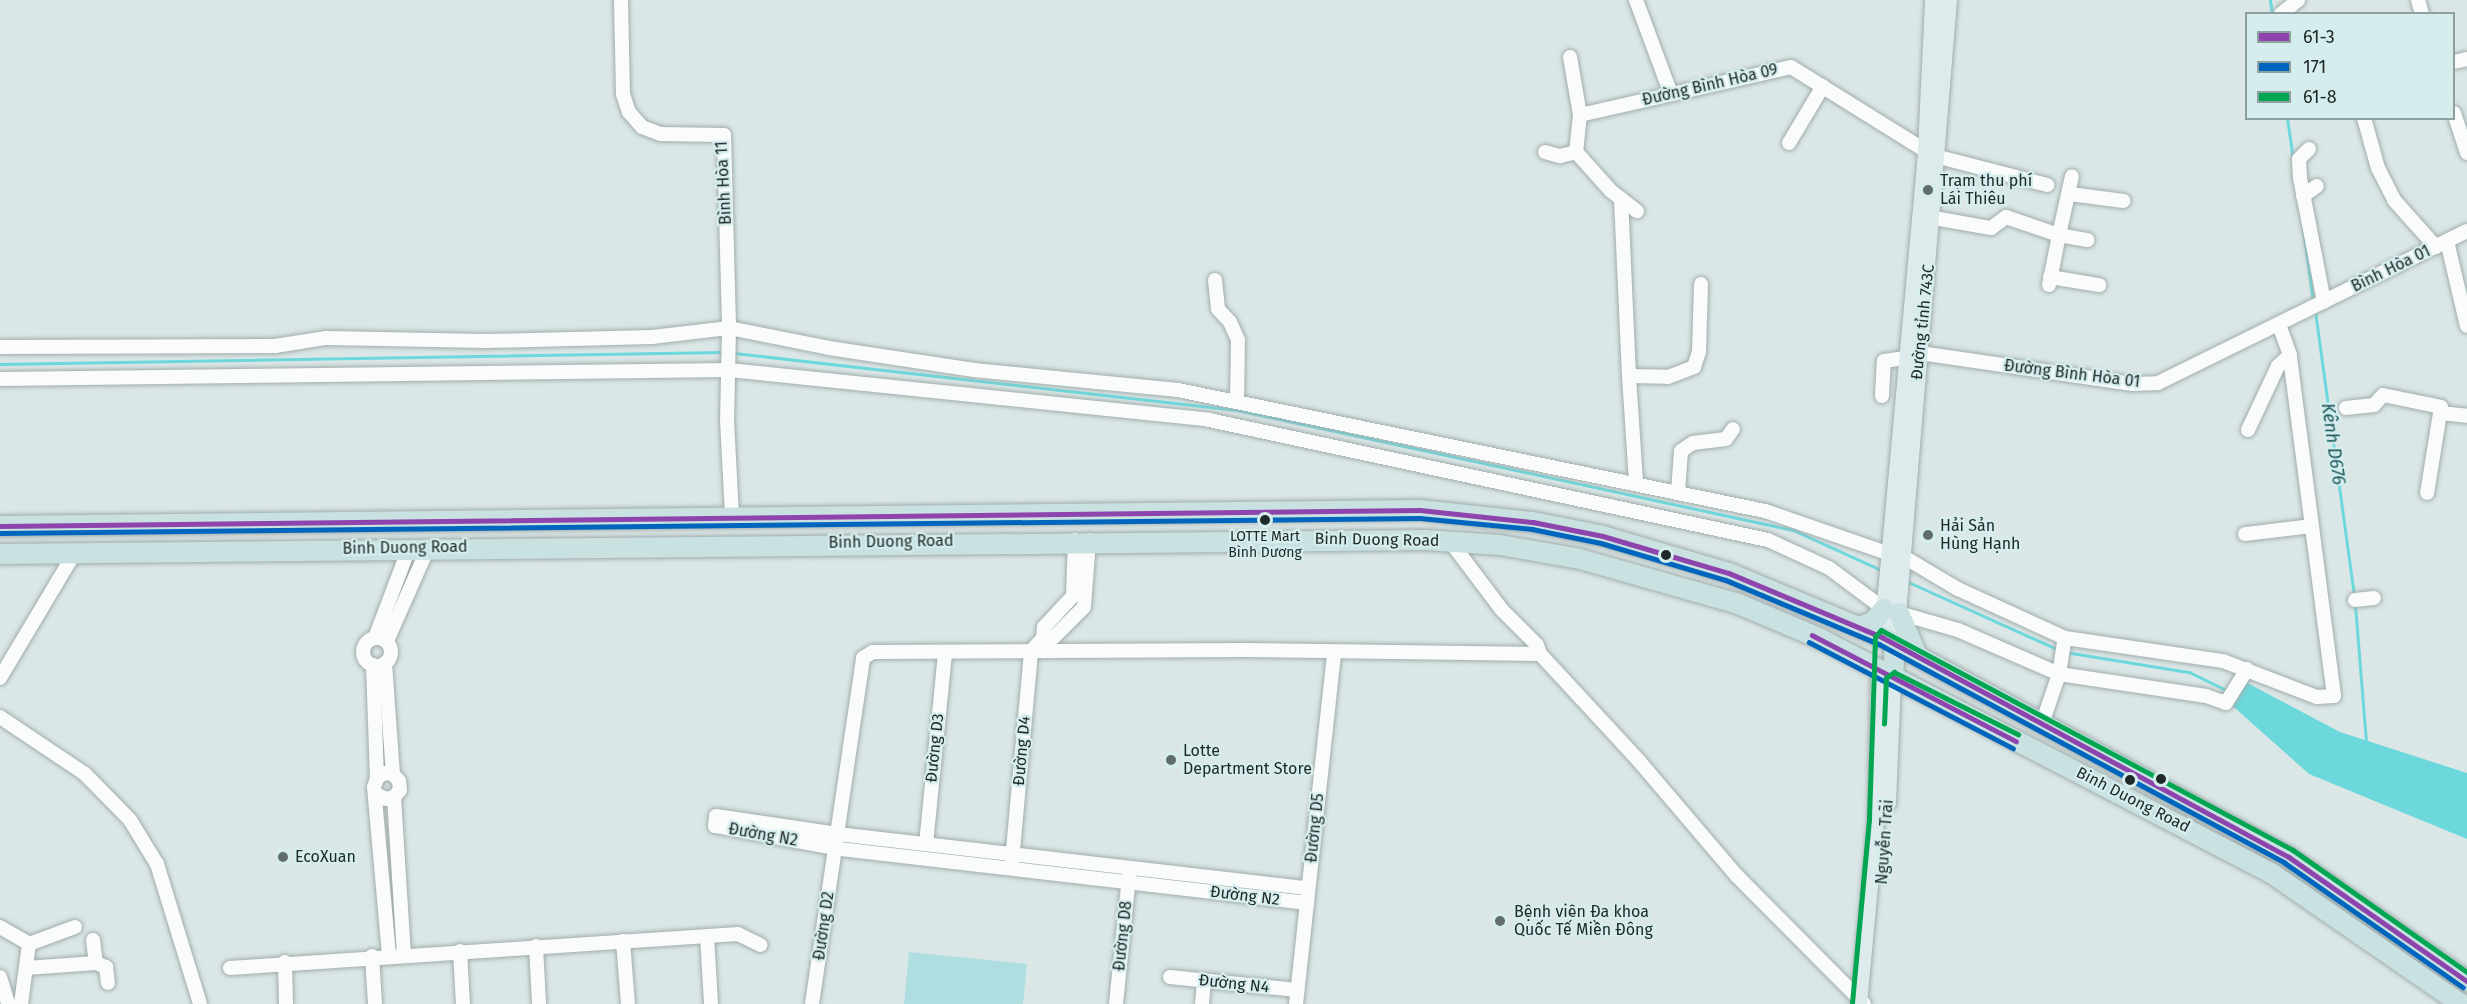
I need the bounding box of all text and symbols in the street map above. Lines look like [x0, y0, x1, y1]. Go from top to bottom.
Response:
legend [2245, 12, 2455, 120]
text: 61-3 [2303, 26, 2335, 48]
text: 171 [2303, 56, 2326, 78]
street label: Đường Bình Hòa 09 [1640, 60, 1780, 110]
text: 61-8 [2303, 86, 2337, 108]
street label: Bình Hòa 11 [712, 141, 736, 225]
place label: Trạm thu phí Lái Thiêu [1940, 171, 2032, 209]
marker: Trạm thu phí Lái Thiêu [1921, 183, 1935, 197]
street label: Bình Hòa 01 [2348, 242, 2434, 296]
street label: Đường tỉnh 743C [1907, 263, 1939, 381]
street label: Đường Bình Hòa 01 [2003, 356, 2141, 392]
water label: Kênh D676 [2317, 402, 2349, 486]
marker: LOTTE Mart Bình Dương [1259, 514, 1271, 526]
place label: Hải Sản Hùng Hạnh [1940, 516, 2020, 554]
marker: Hải Sản Hùng Hạnh [1921, 528, 1935, 542]
place label: LOTTE Mart Bình Dương [1228, 529, 1302, 562]
street label: Binh Duong Road [1314, 529, 1440, 551]
street label: Binh Duong Road [828, 531, 954, 553]
street label: Binh Duong Road [342, 537, 468, 559]
unlabelled marker [1660, 549, 1672, 561]
street label: Đường D3 [922, 713, 948, 783]
street label: Đường D4 [1009, 715, 1035, 787]
place label: Lotte Department Store [1183, 741, 1312, 779]
marker: Lotte Department Store [1164, 753, 1178, 767]
street label: Binh Duong Road [2073, 763, 2193, 837]
unlabelled marker [2155, 773, 2167, 785]
unlabelled marker [2124, 774, 2136, 786]
street label: Đường D5 [1302, 792, 1328, 864]
street label: Nguyễn Trãi [1872, 799, 1898, 885]
street label: Đường N2 [727, 819, 799, 851]
place label: EcoXuan [295, 847, 356, 867]
marker: EcoXuan [276, 850, 290, 864]
street label: Đường N2 [1209, 882, 1281, 910]
street label: Đường D2 [810, 890, 838, 962]
street label: Đường D8 [1110, 900, 1136, 972]
place label: Bệnh viện Đa khoa Quốc Tế Miền Đông [1514, 902, 1653, 940]
marker: Bệnh viện Đa khoa Quốc Tế Miền Đông [1491, 912, 1509, 930]
street label: Đường N4 [1198, 971, 1270, 997]

